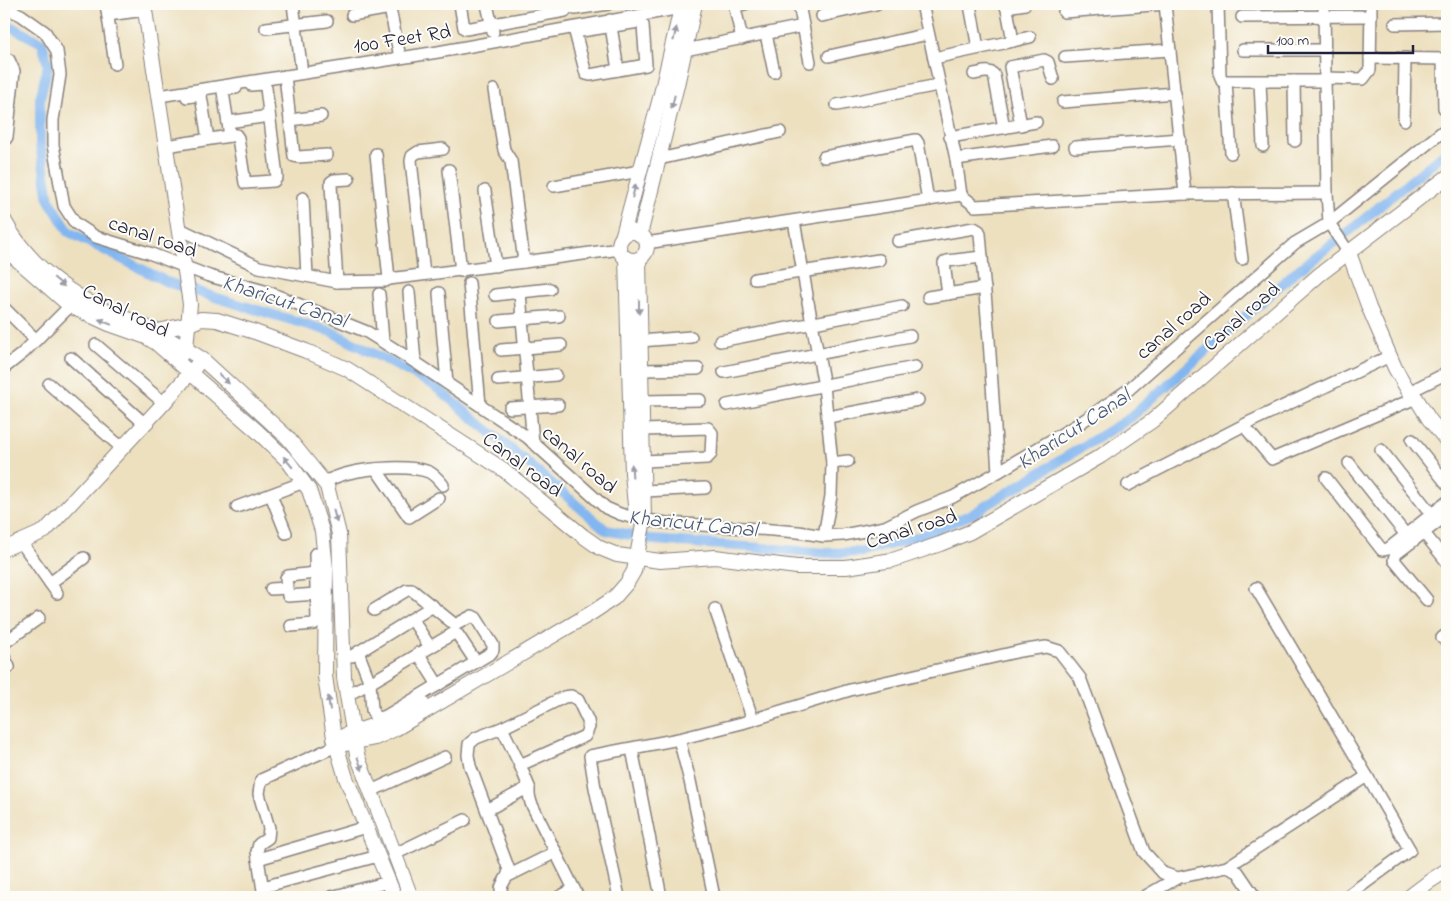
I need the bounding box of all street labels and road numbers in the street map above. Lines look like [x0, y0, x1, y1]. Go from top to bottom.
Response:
street label: 100 Feet Rd [351, 17, 453, 62]
street label: canal road [104, 209, 201, 267]
street label: Canal road [1197, 275, 1288, 360]
street label: Canal road [76, 277, 174, 347]
street label: canal road [1130, 285, 1219, 368]
street label: canal road [534, 419, 623, 502]
street label: Canal road [475, 425, 568, 506]
street label: Canal road [862, 502, 961, 558]

